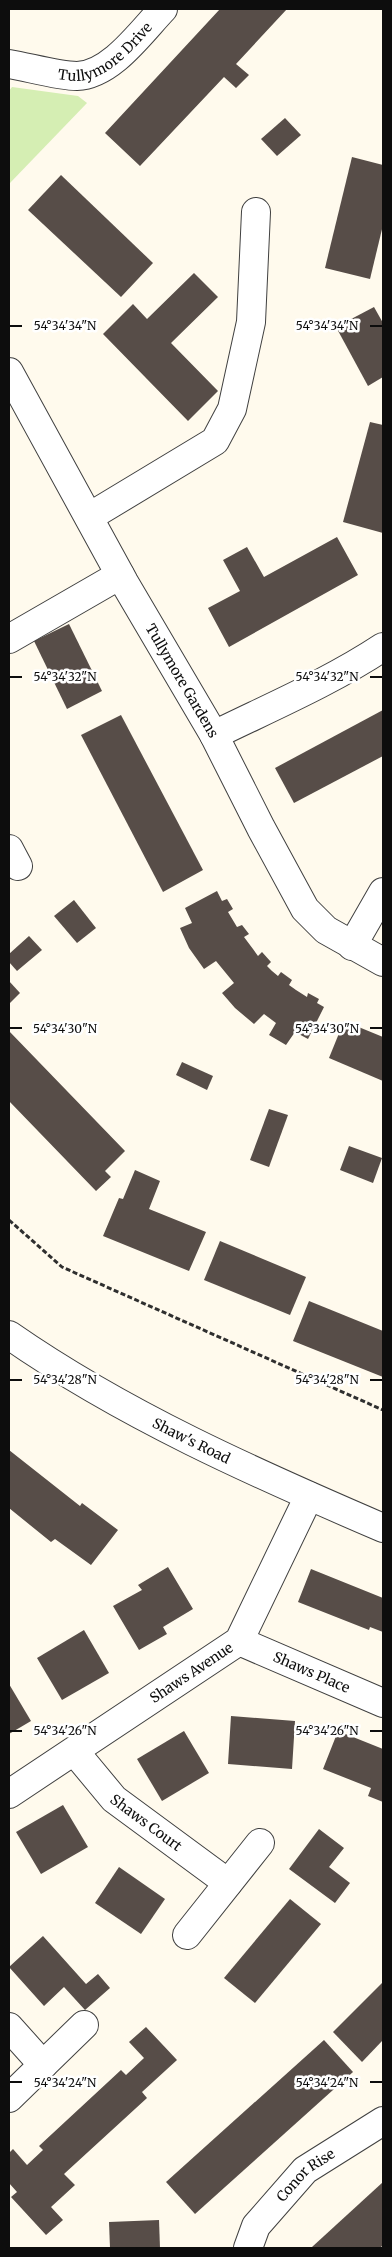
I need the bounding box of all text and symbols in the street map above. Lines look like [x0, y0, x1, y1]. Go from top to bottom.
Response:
street label: Tullymore Drive [57, 18, 156, 85]
text: 54°34'34"N [34, 318, 97, 333]
text: 54°34'34"N [296, 318, 359, 333]
street label: Tullymore Gardens [142, 620, 223, 741]
text: 54°34'32"N [34, 669, 97, 684]
text: 54°34'32"N [296, 669, 359, 684]
text: 54°34'30"N [33, 1021, 98, 1036]
text: 54°34'30"N [295, 1021, 360, 1036]
text: 54°34'28"N [33, 1372, 98, 1387]
text: 54°34'28"N [295, 1372, 360, 1387]
street label: Shaw's Road [149, 1414, 234, 1468]
street label: Shaws Avenue [146, 1639, 236, 1707]
street label: Shaws Place [270, 1648, 353, 1697]
text: 54°34'26"N [34, 1723, 97, 1738]
text: 54°34'26"N [296, 1723, 359, 1738]
street label: Shaws Court [107, 1790, 186, 1855]
text: 54°34'24"N [34, 2075, 97, 2090]
text: 54°34'24"N [296, 2075, 359, 2090]
street label: Conor Rise [272, 2145, 338, 2205]

